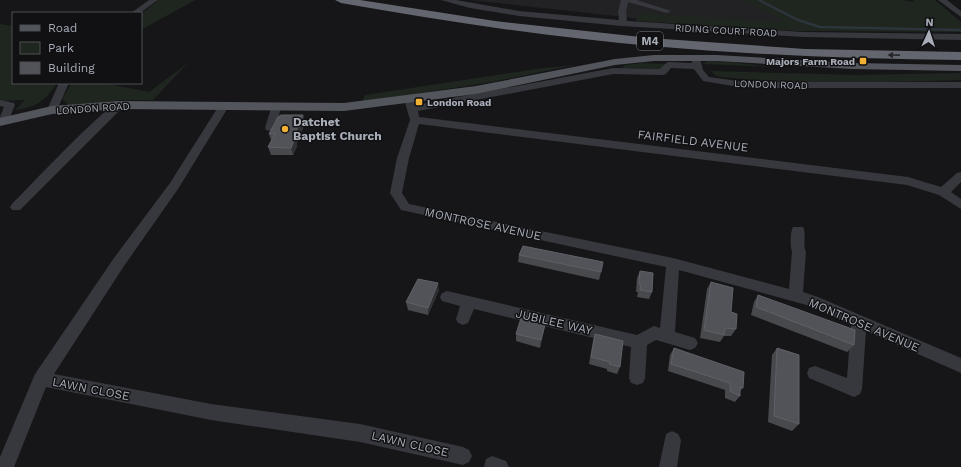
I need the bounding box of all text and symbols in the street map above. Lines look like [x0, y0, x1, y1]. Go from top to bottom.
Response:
legend [12, 12, 142, 84]
north arrow [909, 12, 949, 52]
text: N [925, 16, 934, 29]
text: Road [48, 21, 77, 35]
street label: RIDING COURT ROAD [675, 22, 777, 39]
road number: M4 [637, 32, 663, 50]
text: Park [48, 41, 74, 55]
one-way arrow [888, 51, 900, 58]
place label: Majors Farm Road [766, 56, 855, 67]
marker: Majors Farm Road [858, 56, 868, 66]
text: Building [48, 61, 95, 75]
street label: LONDON ROAD [734, 78, 808, 91]
marker: London Road [414, 97, 424, 107]
place label: London Road [427, 97, 491, 108]
street label: LONDON ROAD [56, 100, 130, 117]
place label: Datchet Baptist Church [293, 115, 382, 143]
marker: Datchet Baptist Church [280, 124, 290, 134]
street label: FAIRFIELD AVENUE [637, 127, 750, 155]
street label: MONTROSE AVENUE [423, 205, 543, 243]
street label: MONTROSE AVENUE [807, 295, 922, 355]
street label: JUBILEE WAY [514, 306, 594, 338]
street label: LAWN CLOSE [51, 375, 131, 403]
street label: LAWN CLOSE [370, 428, 450, 460]

